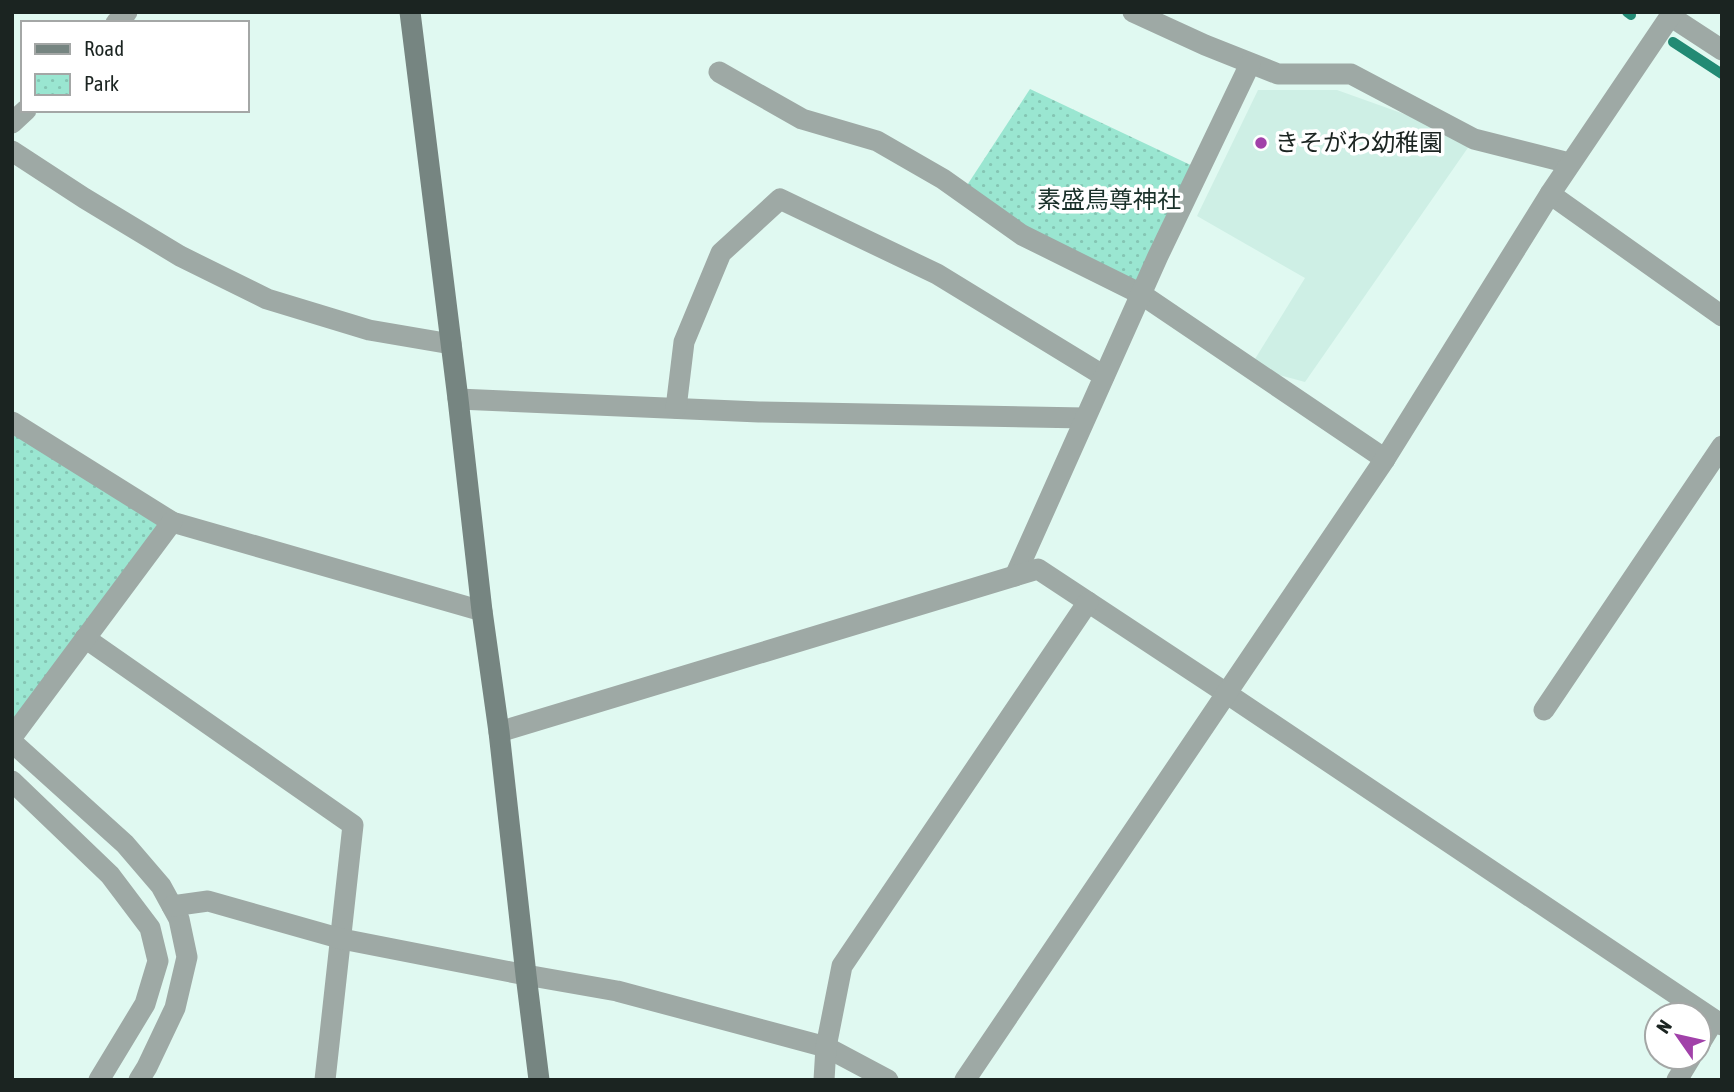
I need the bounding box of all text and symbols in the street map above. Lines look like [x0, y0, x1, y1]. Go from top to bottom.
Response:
legend [21, 21, 248, 112]
text: Road [84, 36, 124, 60]
text: Park [84, 71, 119, 95]
place label: きそがわ幼稚園 [1275, 129, 1443, 156]
marker: きそがわ幼稚園 [1253, 135, 1269, 151]
park label: 素盛鳥尊神社 [1037, 186, 1181, 213]
north arrow [1643, 1001, 1713, 1071]
text: N [1652, 1016, 1676, 1037]

